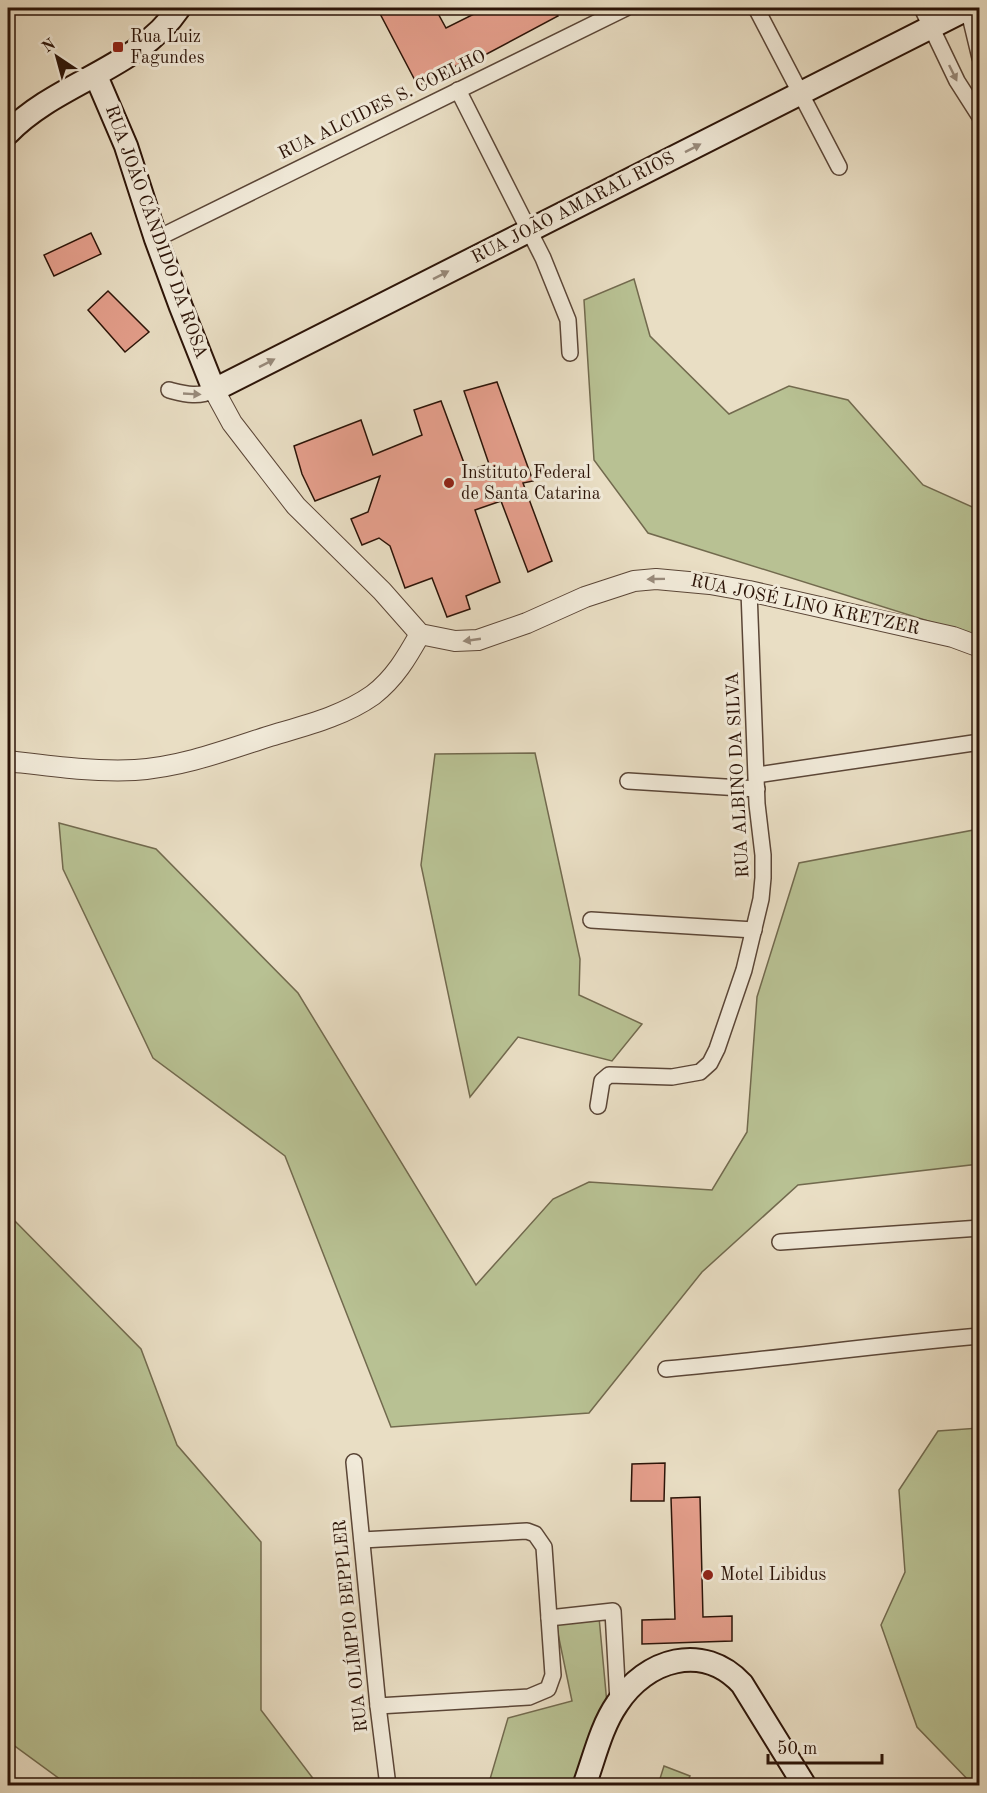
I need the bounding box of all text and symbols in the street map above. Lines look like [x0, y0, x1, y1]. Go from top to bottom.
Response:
north arrow [27, 27, 87, 87]
place label: Rua Luiz Fagundes [130, 28, 205, 67]
text: N [40, 36, 60, 57]
marker: Rua Luiz Fagundes [111, 40, 125, 54]
street label: RUA ALCIDES S. COELHO [276, 47, 488, 163]
one-way arrow [949, 64, 958, 81]
street label: RUA JOÃO CÂNDIDO DA ROSA [102, 101, 214, 361]
one-way arrow [685, 143, 702, 152]
street label: RUA JOÃO AMARAL RIOS [467, 145, 677, 267]
one-way arrow [432, 271, 449, 280]
one-way arrow [258, 359, 275, 368]
one-way arrow [183, 389, 202, 399]
place label: Instituto Federal de Santa Catarina [461, 464, 601, 503]
marker: Instituto Federal de Santa Catarina [442, 476, 456, 490]
street label: RUA JOSÉ LINO KRETZER [689, 568, 922, 638]
one-way arrow [647, 574, 666, 584]
one-way arrow [462, 635, 481, 645]
street label: RUA ALBINO DA SILVA [724, 671, 752, 878]
street label: RUA OLÍMPIO BEPPLER [327, 1519, 371, 1734]
place label: Motel Libidus [720, 1566, 826, 1584]
marker: Motel Libidus [701, 1568, 715, 1582]
scale bar [768, 1727, 882, 1765]
text: 50 m [777, 1740, 817, 1758]

